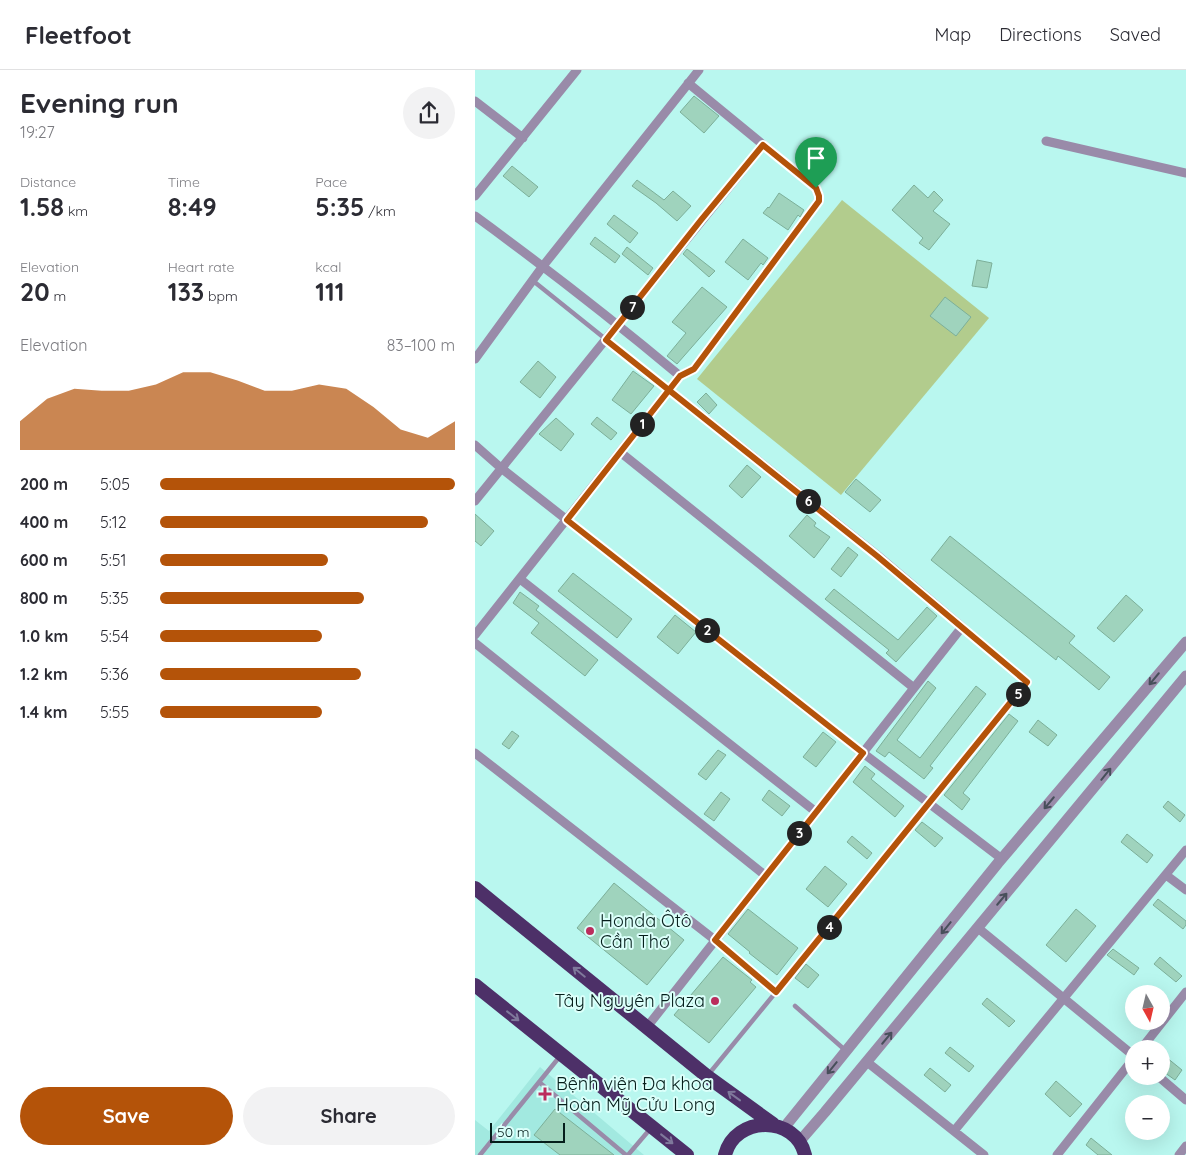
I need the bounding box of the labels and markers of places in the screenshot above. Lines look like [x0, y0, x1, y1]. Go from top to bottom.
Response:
pin [795, 137, 837, 188]
pin: 7 [619, 294, 645, 320]
pin: 1 [629, 412, 655, 436]
pin: 6 [795, 488, 821, 514]
pin: 2 [695, 618, 719, 642]
pin: 5 [1005, 682, 1031, 706]
pin: 3 [787, 820, 811, 846]
place label: Honda Ôtô Cần Thơ [600, 909, 692, 953]
pin: 4 [817, 914, 841, 940]
marker: Honda Ôtô Cần Thơ [584, 925, 596, 937]
place label: Tây Nguyên Plaza [555, 989, 705, 1012]
marker: Tây Nguyên Plaza [709, 995, 721, 1007]
place label: Bệnh viện Đa khoa Hoàn Mỹ Cửu Long [556, 1072, 715, 1116]
marker: Bệnh viện Đa khoa Hoàn Mỹ Cửu Long [538, 1087, 552, 1101]

